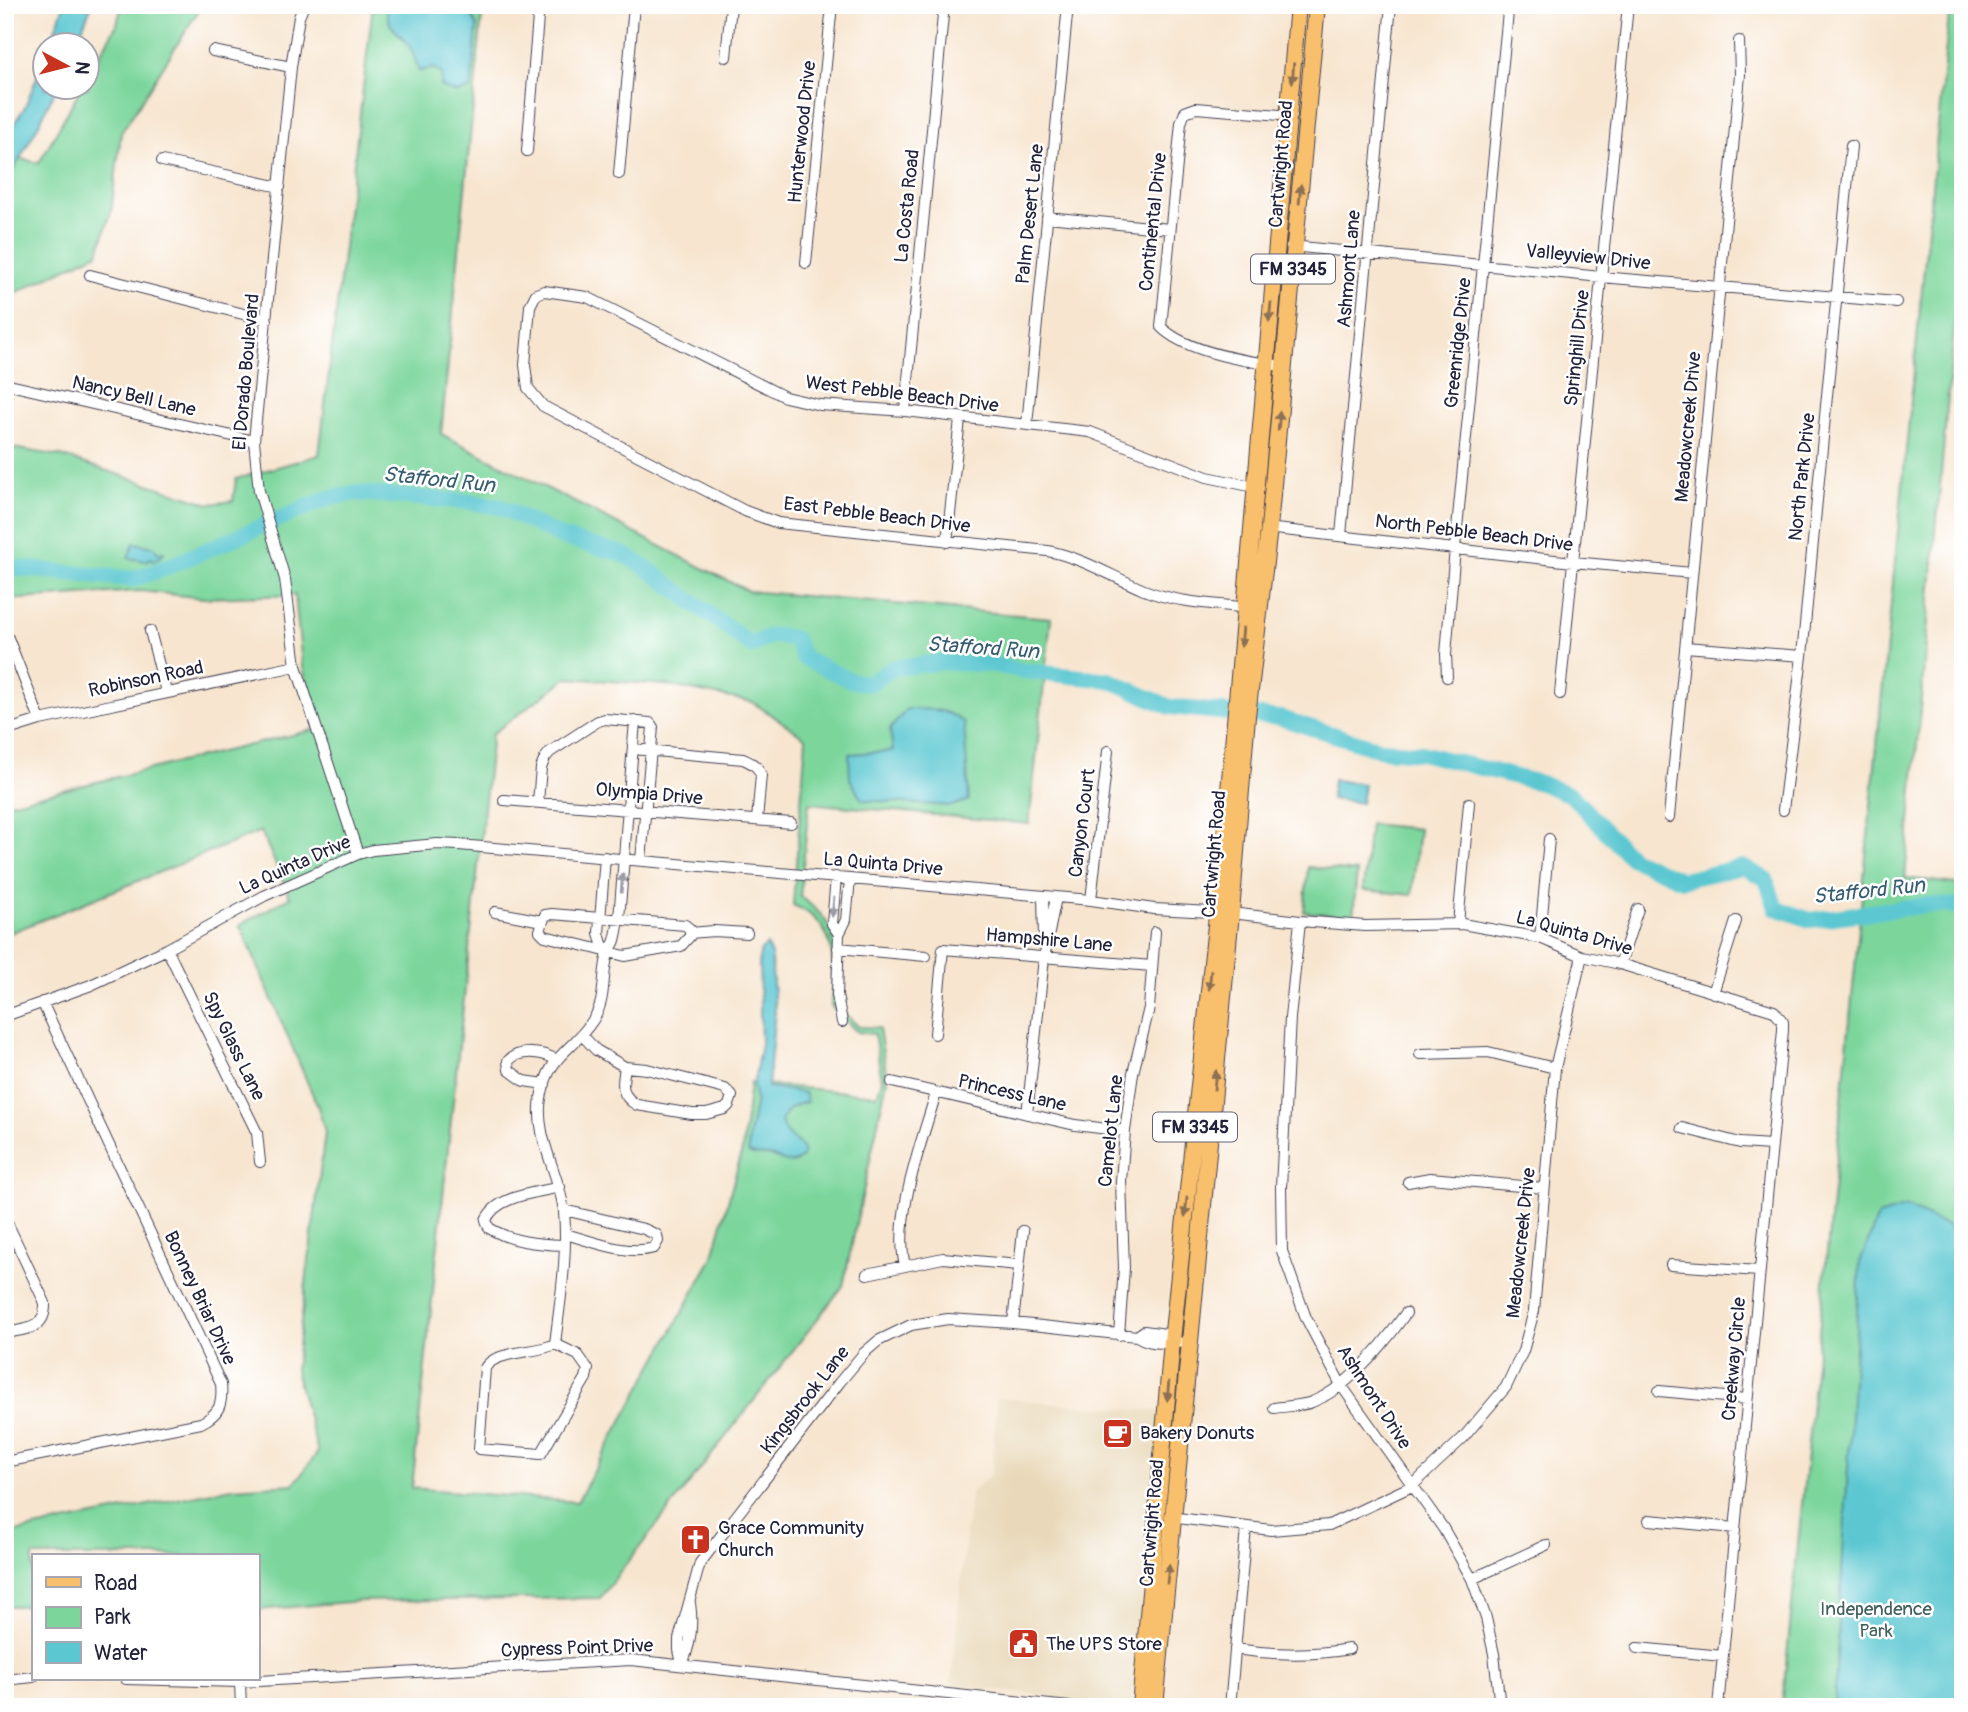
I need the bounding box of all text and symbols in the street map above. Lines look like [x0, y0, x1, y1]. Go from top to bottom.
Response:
north arrow [32, 32, 102, 102]
street label: Hunterwood Drive [783, 59, 821, 204]
text: N [69, 60, 95, 76]
one-way arrow [1287, 63, 1298, 85]
street label: Cartwright Road [1263, 99, 1299, 229]
street label: Palm Desert Lane [1011, 142, 1049, 285]
street label: La Costa Road [889, 148, 925, 264]
street label: Continental Drive [1134, 151, 1172, 292]
one-way arrow [1294, 183, 1305, 205]
street label: Ashmont Lane [1332, 209, 1366, 329]
street label: Valleyview Drive [1524, 239, 1652, 276]
road number: FM 3345 [1251, 255, 1335, 284]
street label: Greenridge Drive [1439, 276, 1477, 409]
street label: Springhill Drive [1559, 288, 1595, 407]
street label: El Dorado Boulevard [227, 293, 265, 451]
one-way arrow [1264, 301, 1275, 323]
street label: Meadowcreek Drive [1669, 350, 1707, 503]
street label: Nancy Bell Lane [70, 370, 199, 422]
street label: West Pebble Beach Drive [804, 370, 1001, 418]
one-way arrow [1274, 409, 1285, 431]
street label: North Park Drive [1783, 411, 1821, 542]
water label: Stafford Run [382, 461, 497, 499]
street label: East Pebble Beach Drive [782, 492, 972, 538]
street label: North Pebble Beach Drive [1374, 509, 1575, 557]
one-way arrow [1236, 626, 1247, 648]
water label: Stafford Run [926, 631, 1041, 665]
street label: Robinson Road [86, 655, 206, 703]
street label: Canyon Court [1063, 767, 1101, 879]
street label: Olympia Drive [594, 777, 704, 811]
street label: Cartwright Road [1196, 789, 1232, 919]
street label: La Quinta Drive [235, 829, 355, 900]
street label: La Quinta Drive [822, 847, 944, 881]
one-way arrow [617, 871, 628, 893]
water label: Stafford Run [1812, 872, 1927, 910]
one-way arrow [827, 896, 838, 918]
street label: La Quinta Drive [1513, 905, 1635, 961]
street label: Hampshire Lane [985, 923, 1114, 958]
one-way arrow [1205, 970, 1216, 992]
street label: Spy Glass Lane [197, 988, 271, 1105]
one-way arrow [1209, 1068, 1220, 1090]
street label: Princess Lane [956, 1069, 1069, 1117]
street label: Camelot Lane [1093, 1073, 1129, 1188]
road number: FM 3345 [1153, 1112, 1237, 1142]
street label: Meadowcreek Drive [1501, 1166, 1541, 1319]
one-way arrow [1181, 1196, 1192, 1218]
street label: Bonney Briar Drive [158, 1227, 242, 1369]
street label: Creekway Circle [1717, 1296, 1751, 1422]
street label: Ashmont Drive [1331, 1340, 1417, 1454]
street label: Kingsbrook Lane [755, 1341, 855, 1459]
one-way arrow [1162, 1381, 1173, 1403]
cafe icon: Bakery Donuts [1100, 1416, 1134, 1450]
place label: Bakery Donuts [1140, 1421, 1255, 1445]
street label: Cartwright Road [1134, 1458, 1170, 1588]
place label: Grace Community Church [718, 1516, 864, 1562]
church icon: Grace Community Church [678, 1522, 712, 1556]
legend [32, 1554, 259, 1680]
one-way arrow [1163, 1563, 1174, 1585]
text: Road [94, 1570, 138, 1597]
park label: Independence Park [1820, 1597, 1933, 1643]
text: Park [94, 1604, 131, 1631]
public building icon: The UPS Store [1006, 1627, 1040, 1661]
place label: The UPS Store [1046, 1632, 1163, 1656]
street label: Cypress Point Drive [500, 1633, 654, 1663]
text: Water [94, 1640, 148, 1667]

